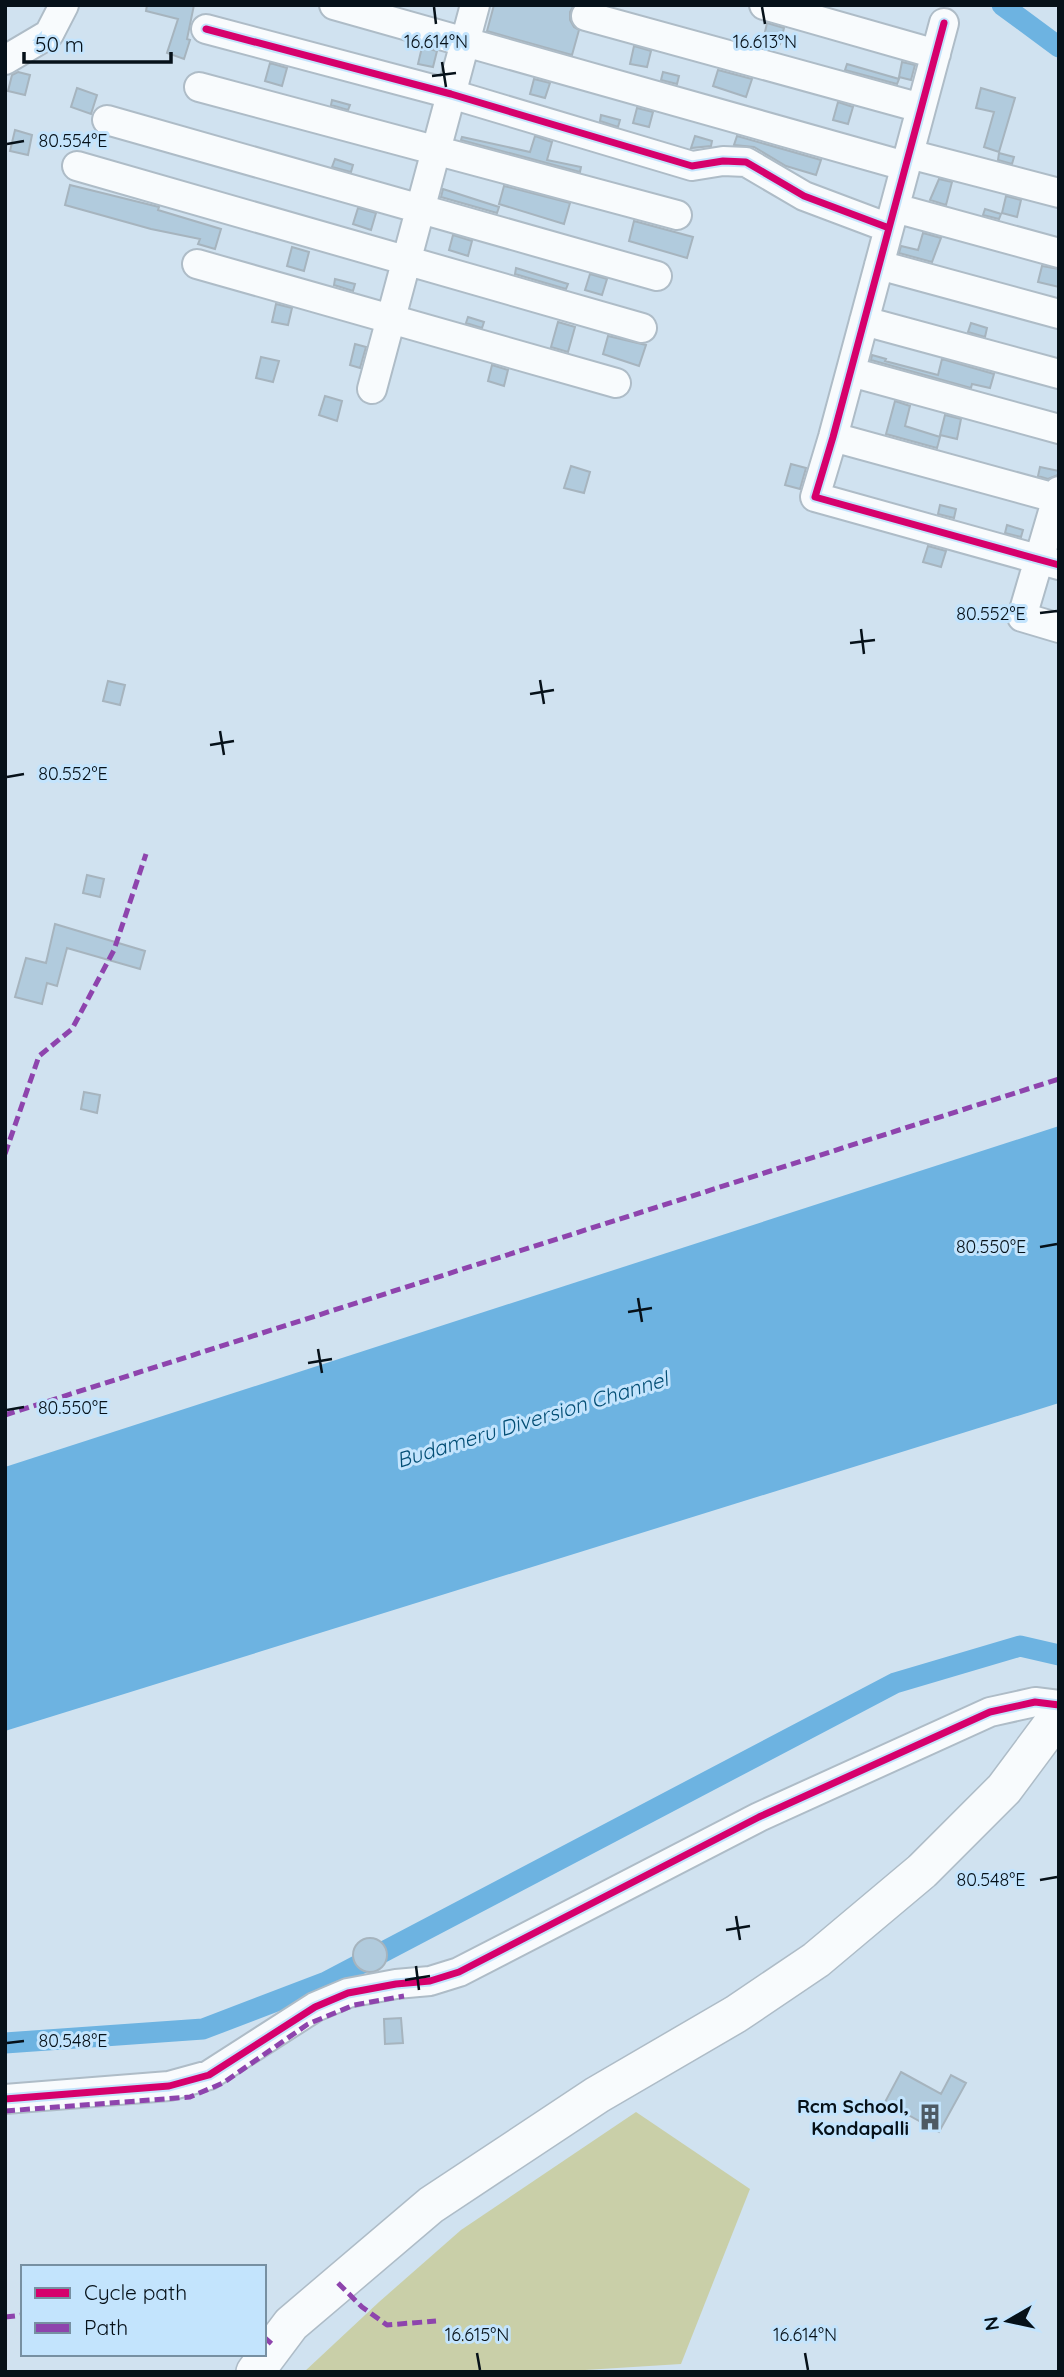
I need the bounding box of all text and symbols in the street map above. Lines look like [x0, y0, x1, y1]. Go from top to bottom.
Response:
scale bar [24, 21, 172, 65]
text: 16.614°N [404, 30, 468, 53]
text: 16.613°N [733, 30, 797, 53]
text: 50 m [35, 31, 84, 57]
text: 80.554°E [39, 129, 108, 152]
text: 80.552°E [956, 602, 1026, 625]
text: 80.552°E [38, 762, 108, 785]
text: 80.550°E [956, 1235, 1026, 1258]
water label: Budameru Diversion Channel [393, 1365, 673, 1473]
text: 80.550°E [38, 1396, 108, 1419]
text: 80.548°E [957, 1868, 1025, 1891]
text: 80.548°E [39, 2029, 107, 2052]
place label: Rcm School, Kondapalli [797, 2094, 909, 2140]
building icon: Rcm School, Kondapalli [915, 2102, 945, 2132]
legend [21, 2265, 266, 2356]
text: Cycle path [84, 2279, 187, 2305]
north arrow [973, 2286, 1043, 2356]
text: Path [84, 2314, 128, 2340]
text: N [978, 2315, 1004, 2332]
text: 16.615°N [445, 2323, 509, 2346]
text: 16.614°N [773, 2323, 837, 2346]

